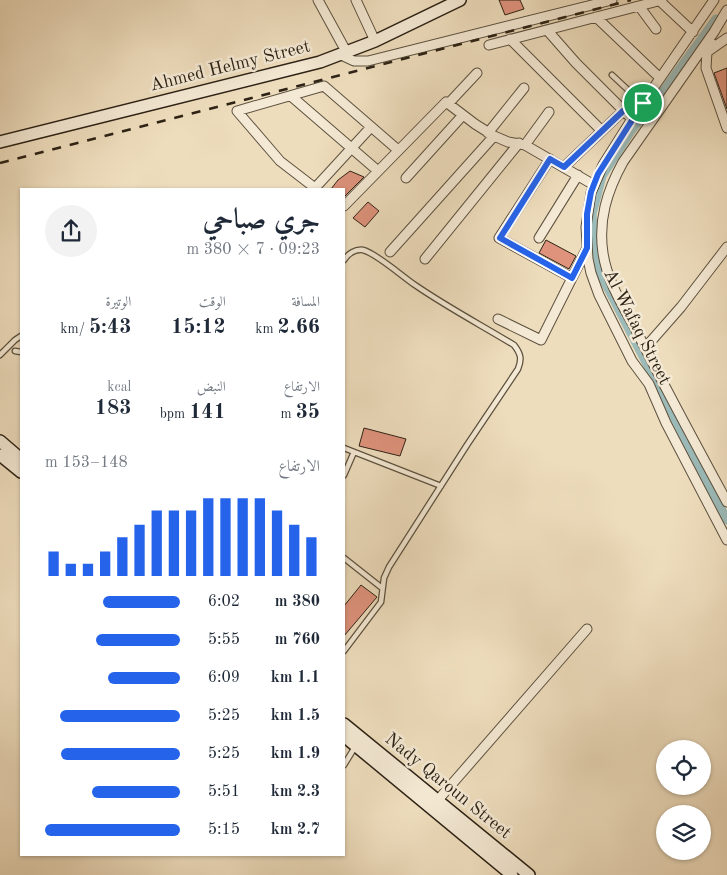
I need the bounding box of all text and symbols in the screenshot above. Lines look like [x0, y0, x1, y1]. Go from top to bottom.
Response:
street label: Ahmed Helmy Street [148, 37, 312, 95]
pin [622, 82, 664, 124]
icon: arrive [629, 89, 657, 117]
button: share [45, 205, 97, 257]
text: جري صباحي [203, 207, 320, 235]
text: 09:23 · 7 × 380 m [187, 242, 320, 258]
street label: Al Wafaq Street [600, 266, 674, 388]
text: الوتيرة [106, 295, 131, 309]
text: الوقت [199, 295, 226, 309]
text: المسافة [291, 295, 320, 309]
text: 5:43 [89, 317, 131, 338]
text: 15:12 [171, 317, 226, 338]
text: 2.66 [278, 317, 320, 338]
text: /km [60, 322, 89, 336]
text: km [255, 322, 278, 336]
text: kcal [107, 380, 131, 394]
text: النبض [197, 380, 226, 394]
text: الارتفاع [284, 380, 320, 394]
text: 183 [95, 398, 131, 419]
text: 141 [189, 402, 226, 423]
text: 35 [296, 402, 320, 423]
text: bpm [160, 407, 189, 421]
text: m [281, 407, 296, 421]
text: 148–153 m [45, 455, 128, 471]
text: الارتفاع [278, 459, 320, 475]
text: 6:02 [208, 594, 240, 610]
text: 380 m [275, 594, 320, 610]
text: 5:55 [208, 632, 240, 648]
text: 760 m [275, 632, 320, 648]
text: 6:09 [208, 670, 240, 686]
text: 1.1 km [271, 670, 320, 686]
text: 5:25 [208, 708, 240, 724]
text: 1.5 km [271, 708, 320, 724]
street label: Nady Qaroun Street [381, 730, 515, 842]
map controls [656, 740, 711, 860]
button: locate [656, 740, 711, 795]
text: 5:25 [208, 746, 240, 762]
text: 1.9 km [271, 746, 320, 762]
text: 5:51 [208, 784, 240, 800]
text: 2.3 km [271, 784, 320, 800]
button: layers [656, 805, 711, 860]
text: 5:15 [208, 822, 240, 838]
text: 2.7 km [271, 822, 320, 838]

